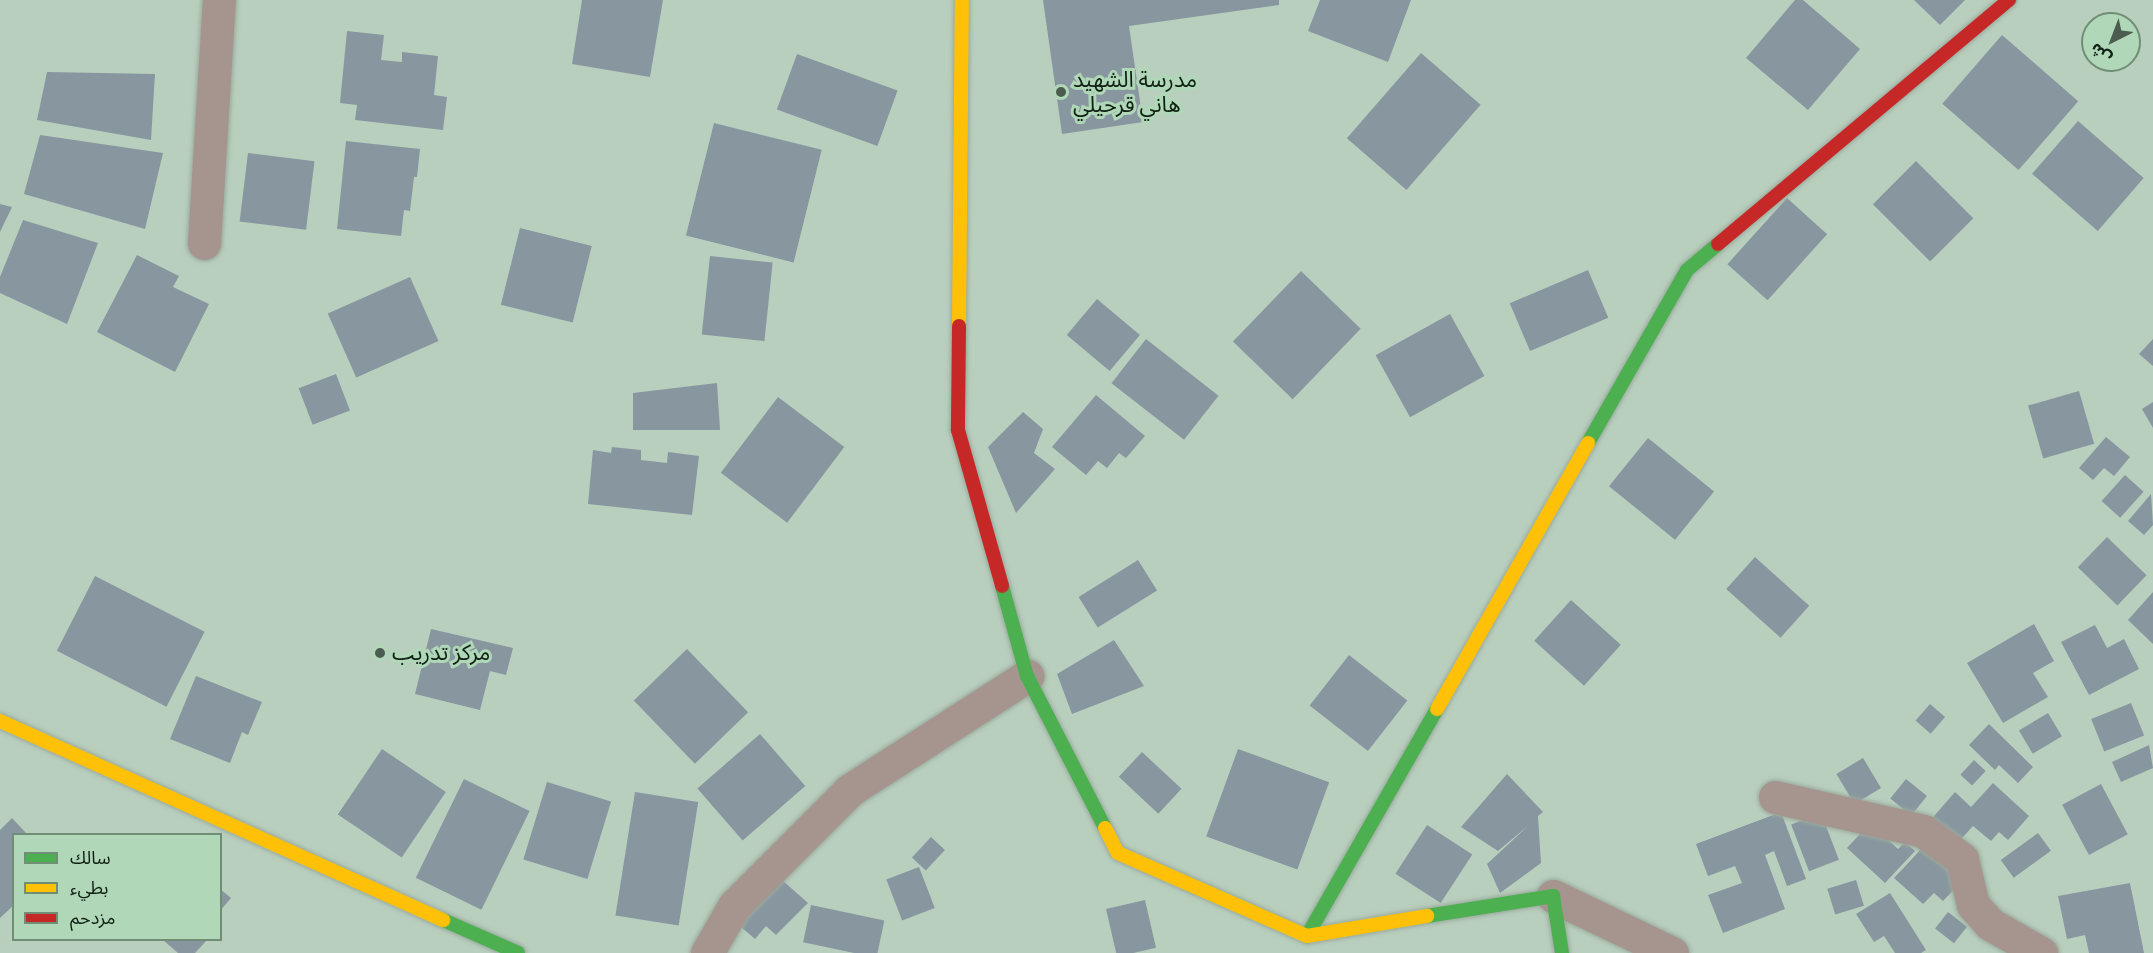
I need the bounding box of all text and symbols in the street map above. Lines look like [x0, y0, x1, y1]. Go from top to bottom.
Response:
north arrow [2081, 12, 2141, 72]
text: ش [2084, 38, 2116, 70]
place label: مدرسة الشهيد هاني قرحيلي [1073, 66, 1197, 118]
marker: مدرسة الشهيد هاني قرحيلي [1054, 85, 1068, 99]
place label: مركز تدريب [392, 640, 490, 666]
marker: مركز تدريب [373, 646, 387, 660]
legend [12, 833, 222, 941]
text: سالك [70, 844, 111, 871]
text: بطيء [70, 874, 108, 901]
text: مزدحم [70, 904, 115, 931]

